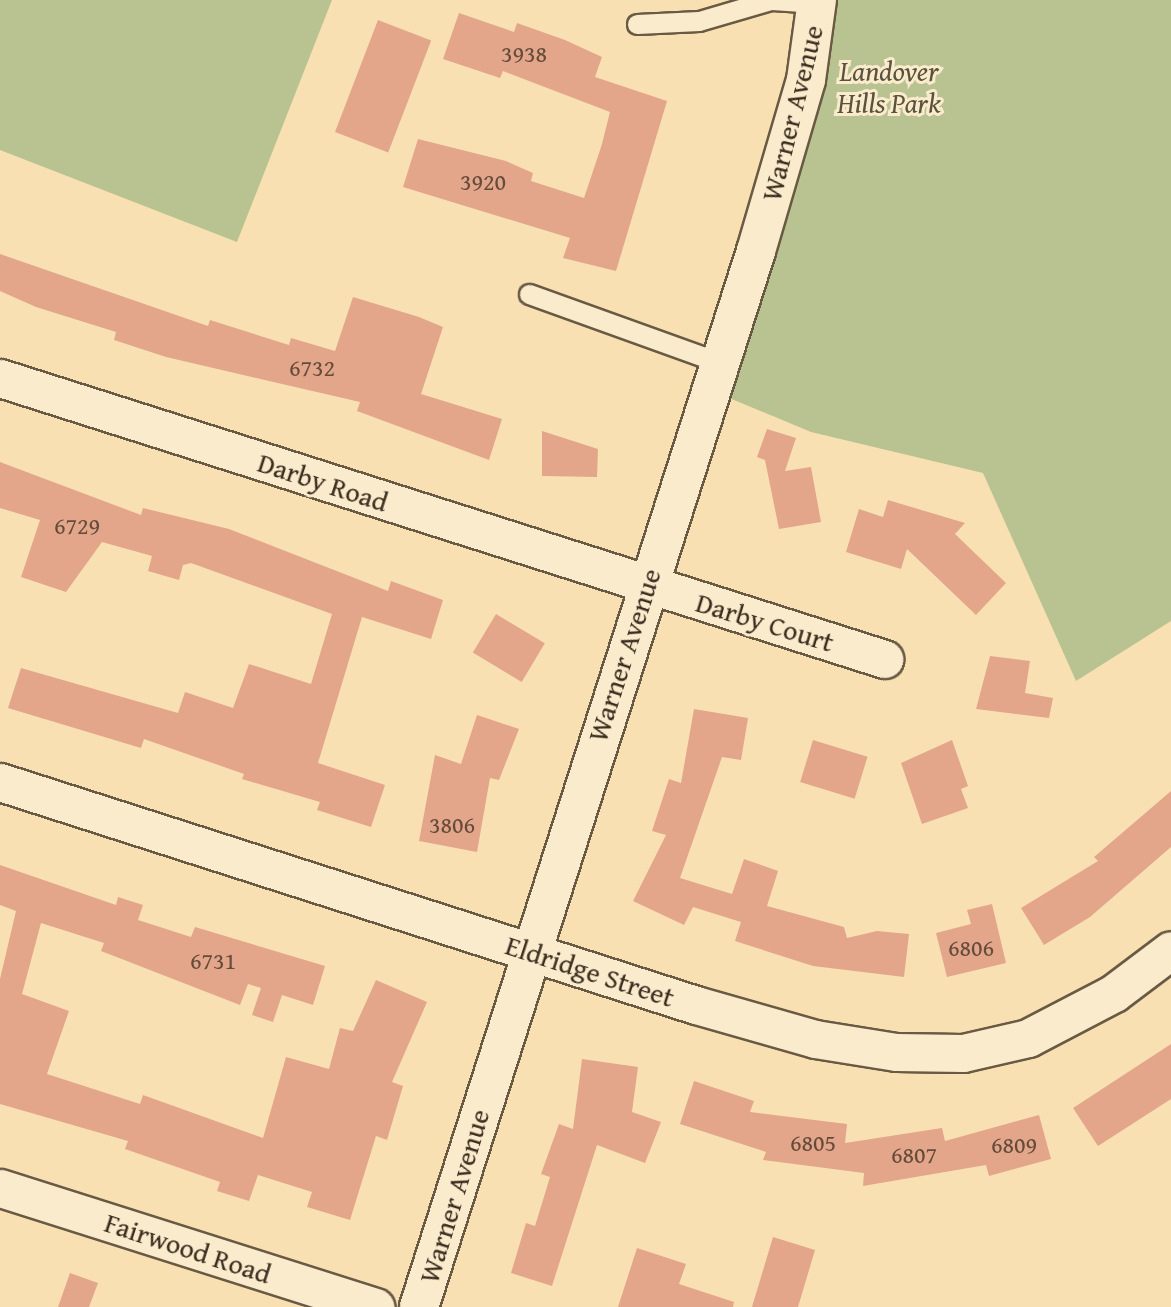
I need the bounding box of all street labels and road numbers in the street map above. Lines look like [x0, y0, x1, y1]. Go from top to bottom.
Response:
street label: Warner Avenue [754, 22, 830, 204]
street label: Darby Road [254, 445, 392, 519]
street label: Warner Avenue [580, 564, 668, 746]
street label: Darby Court [692, 585, 838, 659]
street label: Eldridge Street [501, 928, 679, 1014]
street label: Warner Avenue [412, 1105, 496, 1287]
street label: Fairwood Road [101, 1205, 275, 1291]

